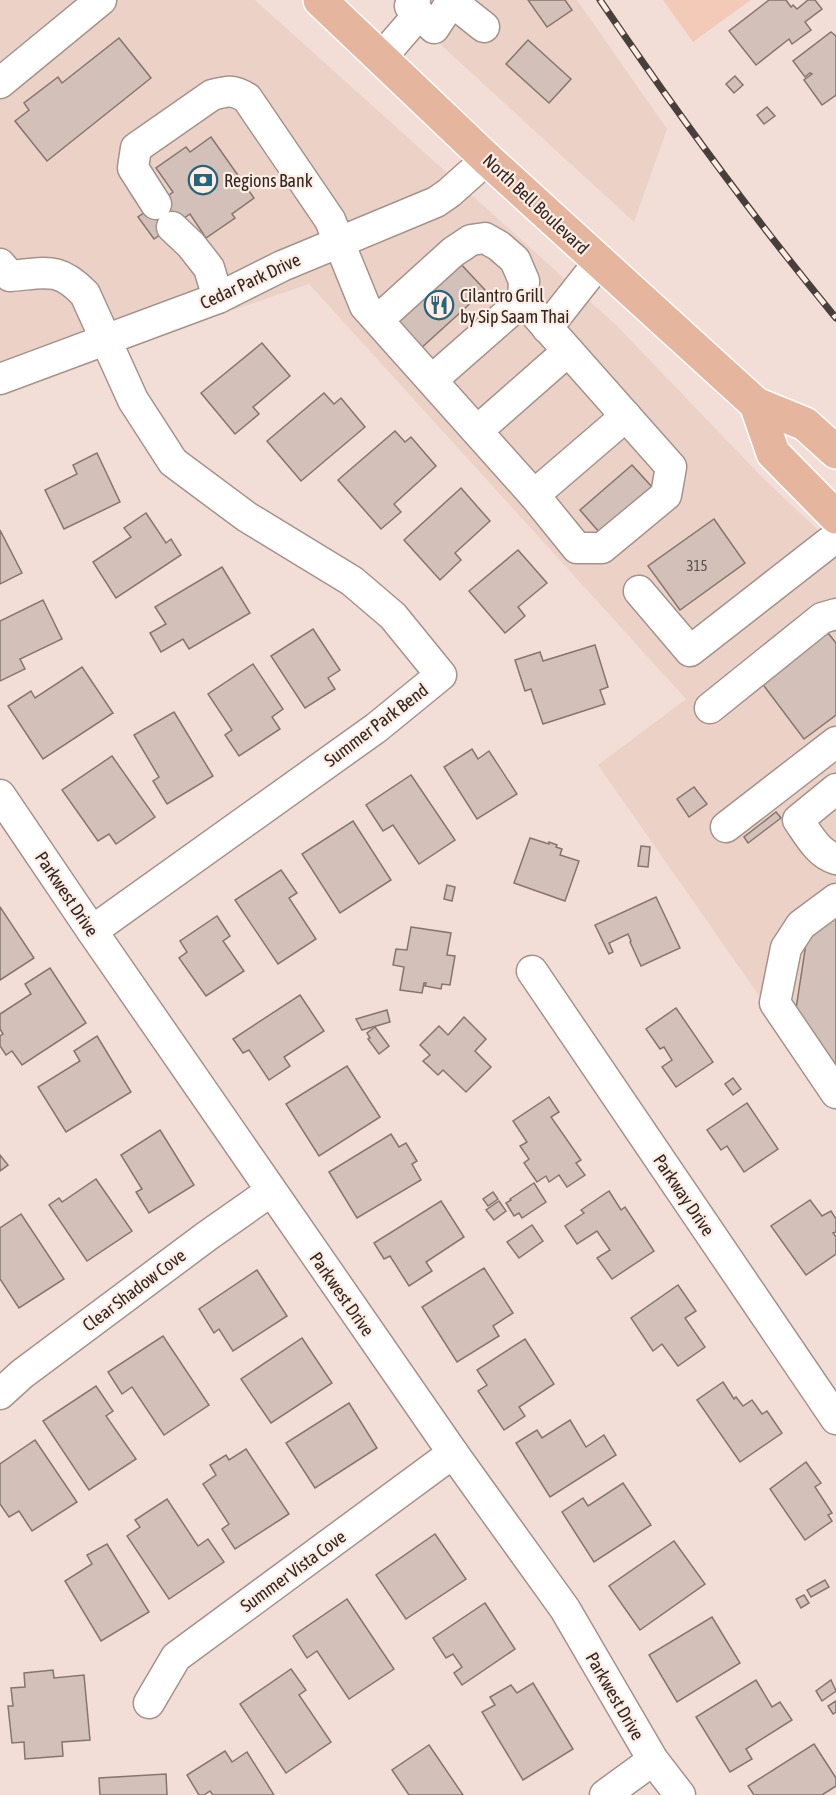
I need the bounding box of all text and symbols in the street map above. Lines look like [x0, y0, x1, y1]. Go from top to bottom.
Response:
street label: North Bell Boulevard [479, 150, 593, 258]
bank icon: Regions Bank [187, 164, 219, 196]
place label: Regions Bank [224, 170, 313, 191]
street label: Cedar Park Drive [196, 249, 304, 313]
place label: Cilantro Grill by Sip Saam Thai [460, 285, 569, 327]
restaurant icon: Cilantro Grill by Sip Saam Thai [423, 289, 455, 321]
house number: 315 [686, 557, 708, 574]
street label: Summer Park Bend [320, 679, 432, 771]
street label: Parkwest Drive [31, 848, 103, 940]
street label: Parkway Drive [649, 1150, 719, 1240]
street label: Clear Shadow Cove [78, 1244, 190, 1336]
street label: Parkwest Drive [305, 1248, 379, 1340]
street label: Summer Vista Cove [236, 1526, 350, 1616]
street label: Parkwest Drive [581, 1648, 649, 1744]

